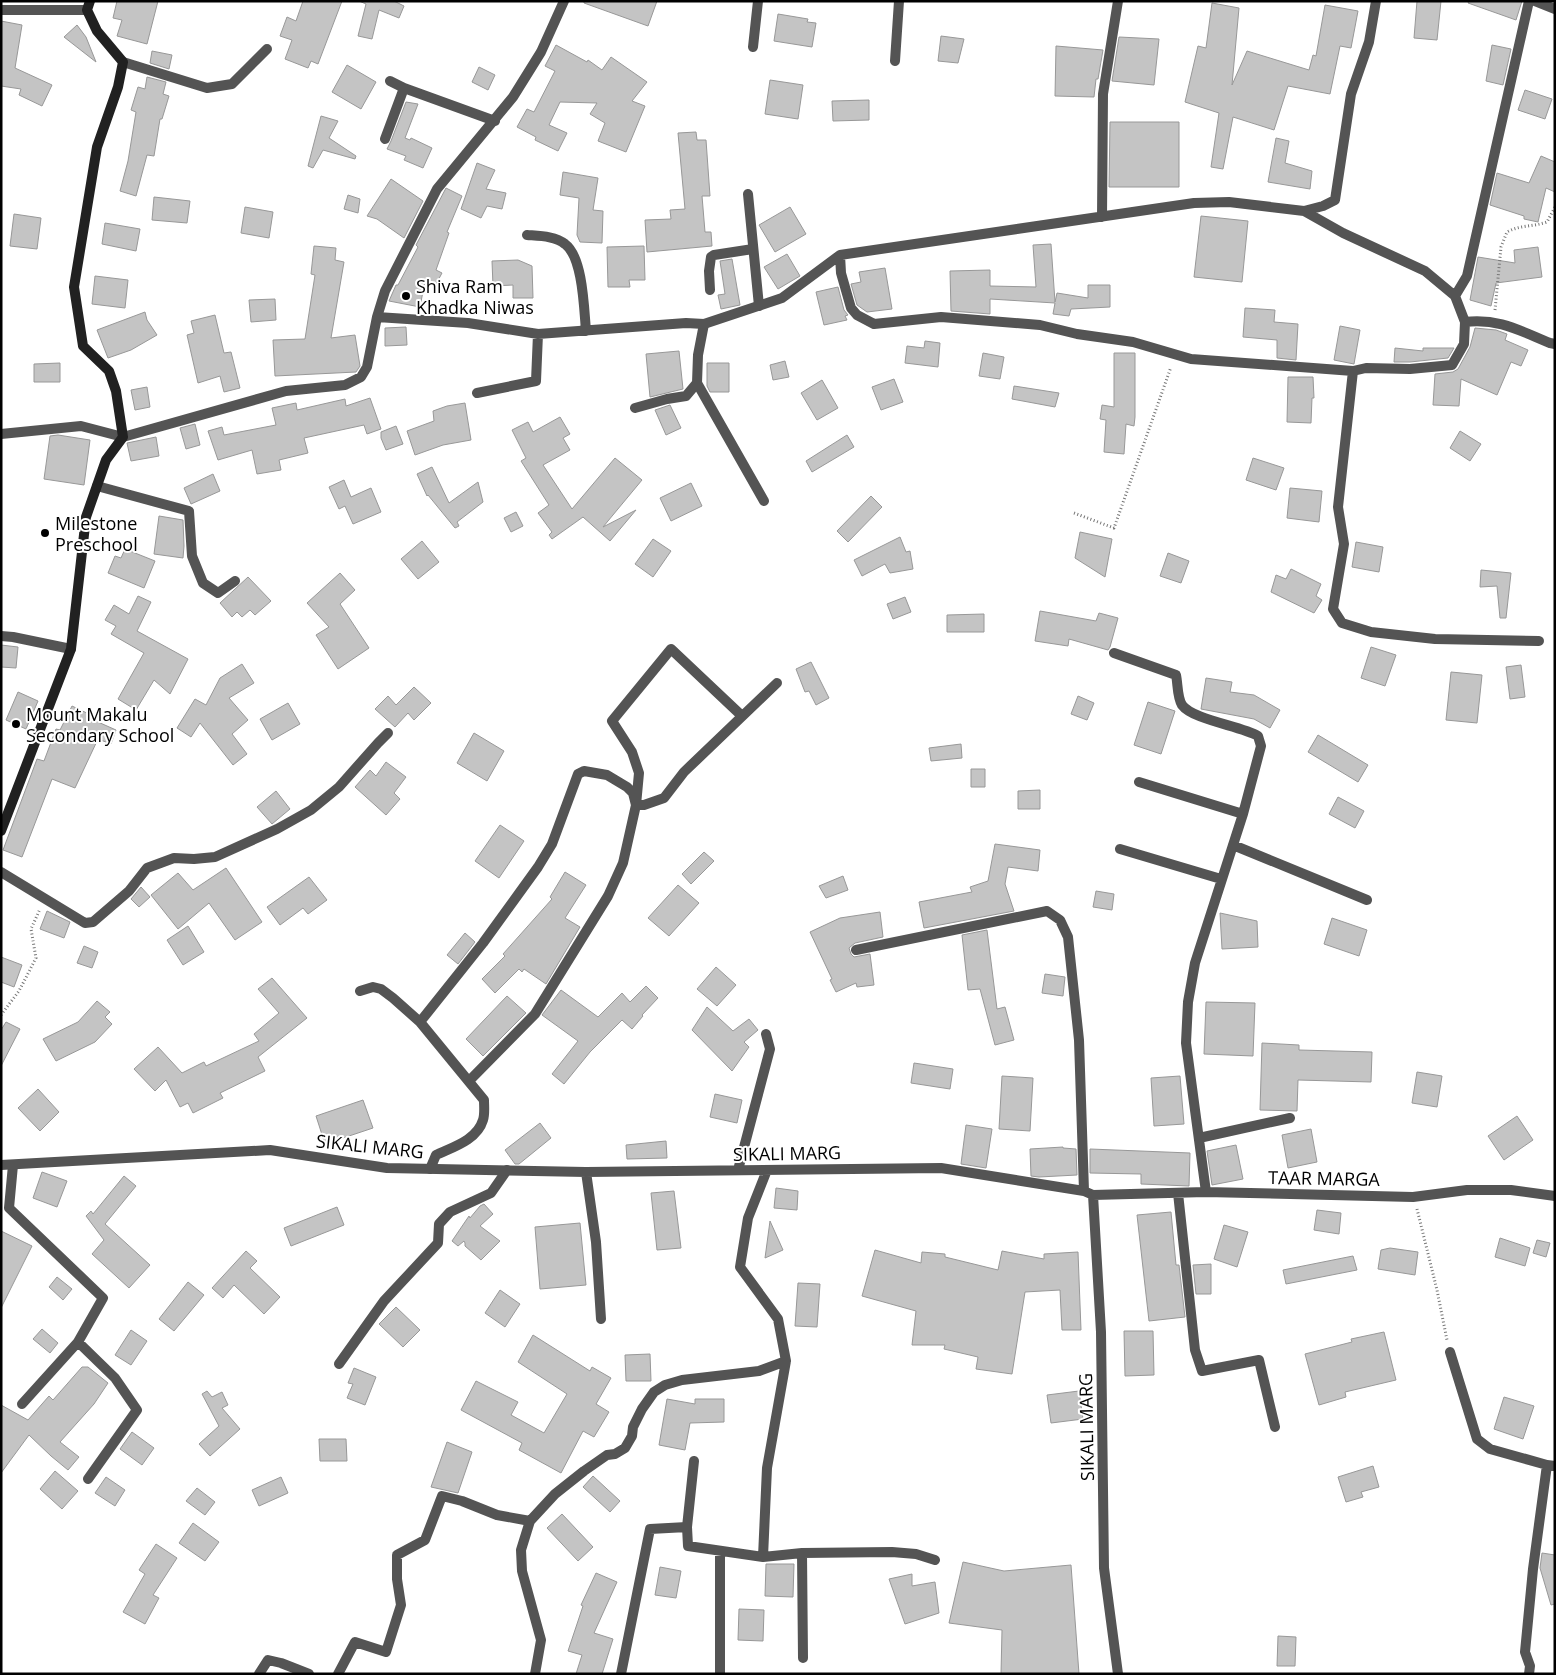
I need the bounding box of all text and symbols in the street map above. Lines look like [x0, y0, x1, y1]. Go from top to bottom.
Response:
place label: Shiva Ram Khadka Niwas [416, 274, 534, 319]
marker: Shiva Ram Khadka Niwas [400, 290, 412, 302]
place label: Milestone Preschool [55, 511, 138, 556]
marker: Milestone Preschool [39, 527, 51, 539]
place label: Mount Makalu Secondary School [26, 702, 174, 747]
marker: Mount Makalu Secondary School [10, 718, 22, 730]
street label: SIKALI MARG [315, 1128, 425, 1164]
street label: SIKALI MARG [733, 1140, 841, 1166]
street label: TAAR MARGA [1268, 1165, 1381, 1191]
street label: SIKALI MARG [1073, 1373, 1099, 1481]

